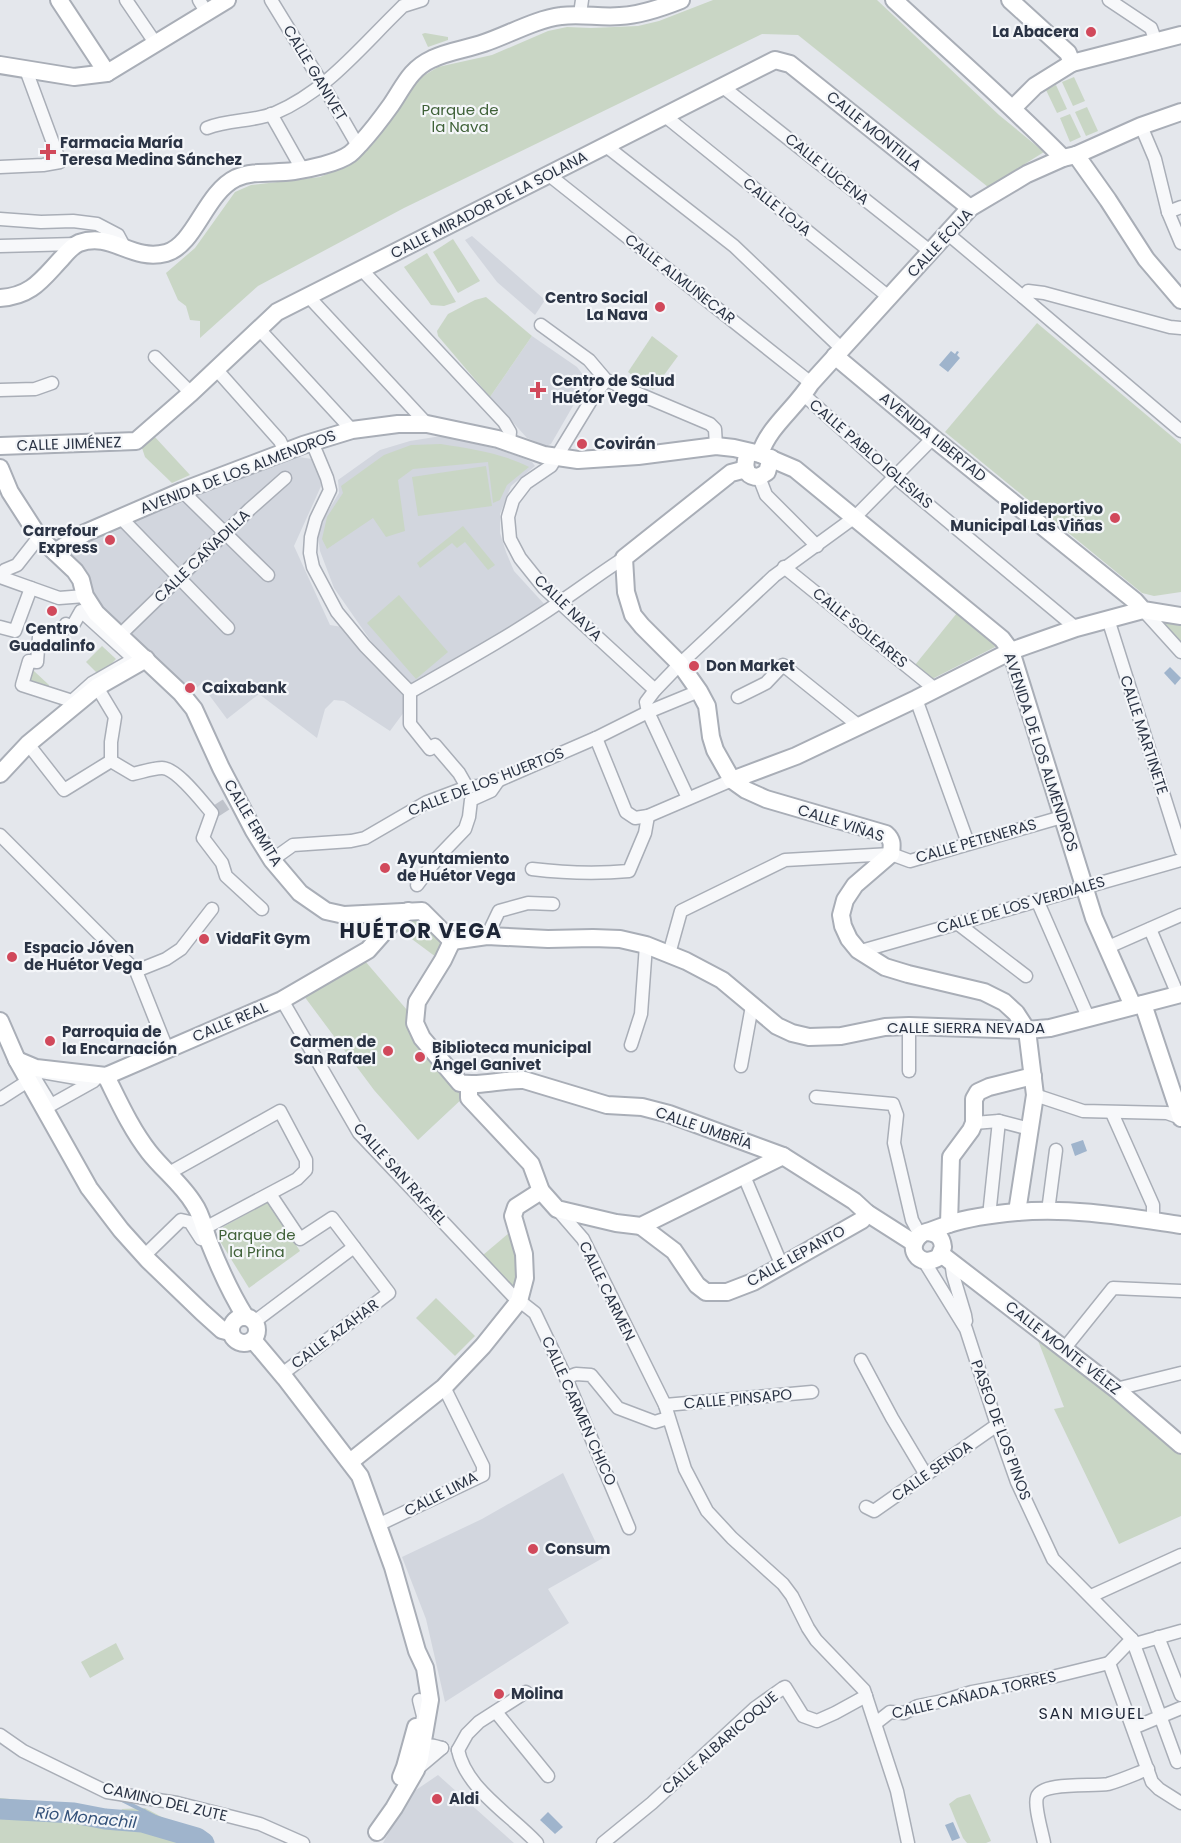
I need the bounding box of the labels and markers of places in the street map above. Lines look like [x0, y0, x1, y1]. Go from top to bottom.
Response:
place label: La Abacera [992, 21, 1079, 42]
marker: La Abacera [1084, 25, 1098, 39]
place label: Farmacia María Teresa Medina Sánchez [60, 132, 242, 170]
marker: Farmacia María Teresa Medina Sánchez [41, 145, 55, 159]
place label: Centro Social La Nava [545, 287, 648, 325]
marker: Centro Social La Nava [653, 300, 667, 314]
place label: Centro de Salud Huétor Vega [552, 370, 675, 408]
marker: Centro de Salud Huétor Vega [529, 381, 547, 399]
place label: Covirán [594, 433, 656, 454]
marker: Covirán [575, 437, 589, 451]
place label: Polideportivo Municipal Las Viñas [950, 498, 1103, 536]
marker: Polideportivo Municipal Las Viñas [1108, 511, 1122, 525]
place label: Carrefour Express [23, 520, 99, 558]
marker: Carrefour Express [103, 533, 117, 547]
marker: Centro Guadalinfo [45, 604, 59, 618]
place label: Centro Guadalinfo [9, 618, 95, 656]
place label: Don Market [706, 655, 795, 676]
marker: Don Market [687, 659, 701, 673]
place label: Caixabank [202, 677, 288, 698]
marker: Caixabank [183, 681, 197, 695]
place label: Ayuntamiento de Huétor Vega [397, 848, 516, 886]
marker: Ayuntamiento de Huétor Vega [378, 861, 392, 875]
place label: VidaFit Gym [216, 928, 311, 949]
marker: VidaFit Gym [197, 932, 211, 946]
place label: Espacio Jóven de Huétor Vega [24, 937, 143, 975]
marker: Espacio Jóven de Huétor Vega [5, 950, 19, 964]
place label: Parroquia de la Encarnación [62, 1021, 177, 1059]
place label: Carmen de San Rafael [290, 1031, 376, 1069]
marker: Parroquia de la Encarnación [43, 1034, 57, 1048]
place label: Biblioteca municipal Ángel Ganivet [432, 1037, 592, 1075]
marker: Carmen de San Rafael [381, 1044, 395, 1058]
marker: Biblioteca municipal Ángel Ganivet [413, 1050, 427, 1064]
place label: Consum [545, 1538, 611, 1559]
marker: Consum [526, 1542, 540, 1556]
place label: Molina [511, 1683, 563, 1704]
marker: Molina [492, 1687, 506, 1701]
place label: Aldi [449, 1788, 479, 1809]
marker: Aldi [430, 1792, 444, 1806]

